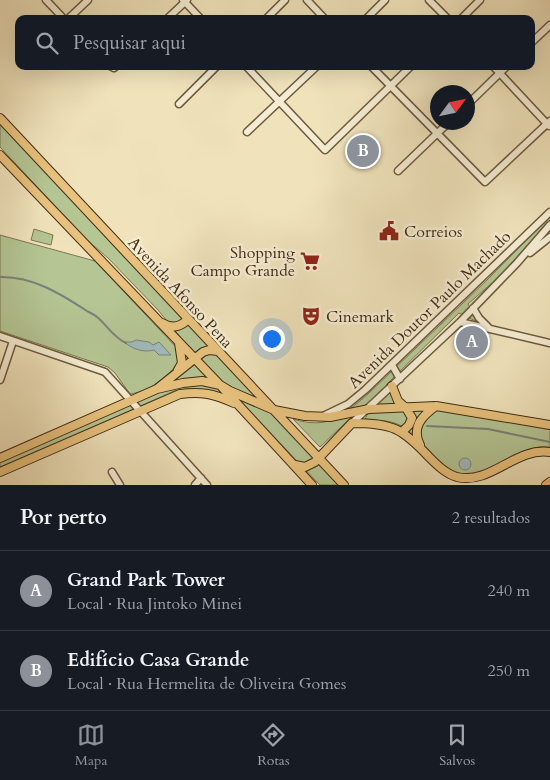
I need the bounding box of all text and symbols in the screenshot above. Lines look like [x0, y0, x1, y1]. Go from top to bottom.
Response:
search box [15, 15, 535, 70]
icon: search [33, 29, 61, 57]
text: Pesquisar aqui [73, 30, 186, 56]
north arrow [430, 85, 475, 130]
pin: B [347, 132, 379, 170]
public building icon: Correios [378, 220, 400, 242]
place label: Correios [404, 221, 462, 243]
street label: Avenida Doutor Paulo Machado [344, 226, 514, 392]
street label: Avenida Afonso Pena [123, 232, 238, 353]
place label: Shopping Campo Grande [191, 242, 295, 282]
supermarket icon: Shopping Campo Grande [299, 250, 321, 272]
theatre icon: Cinemark [300, 305, 322, 327]
place label: Cinemark [326, 306, 394, 328]
pin: A [456, 323, 488, 361]
your location [259, 326, 285, 352]
text: Por perto [20, 503, 107, 532]
text: 2 resultados [452, 507, 530, 529]
text: Grand Park Tower [67, 567, 225, 593]
text: A [30, 580, 42, 602]
text: 240 m [488, 580, 530, 602]
text: Local · Rua Jintoko Minei [67, 593, 242, 615]
text: Edifício Casa Grande [67, 647, 249, 673]
text: B [30, 660, 42, 682]
text: 250 m [488, 660, 530, 682]
text: Local · Rua Hermelita de Oliveira Gomes [67, 673, 346, 695]
tab: Mapa [75, 721, 108, 770]
tab: Rotas [257, 721, 290, 770]
tab: Salvos [439, 721, 475, 770]

